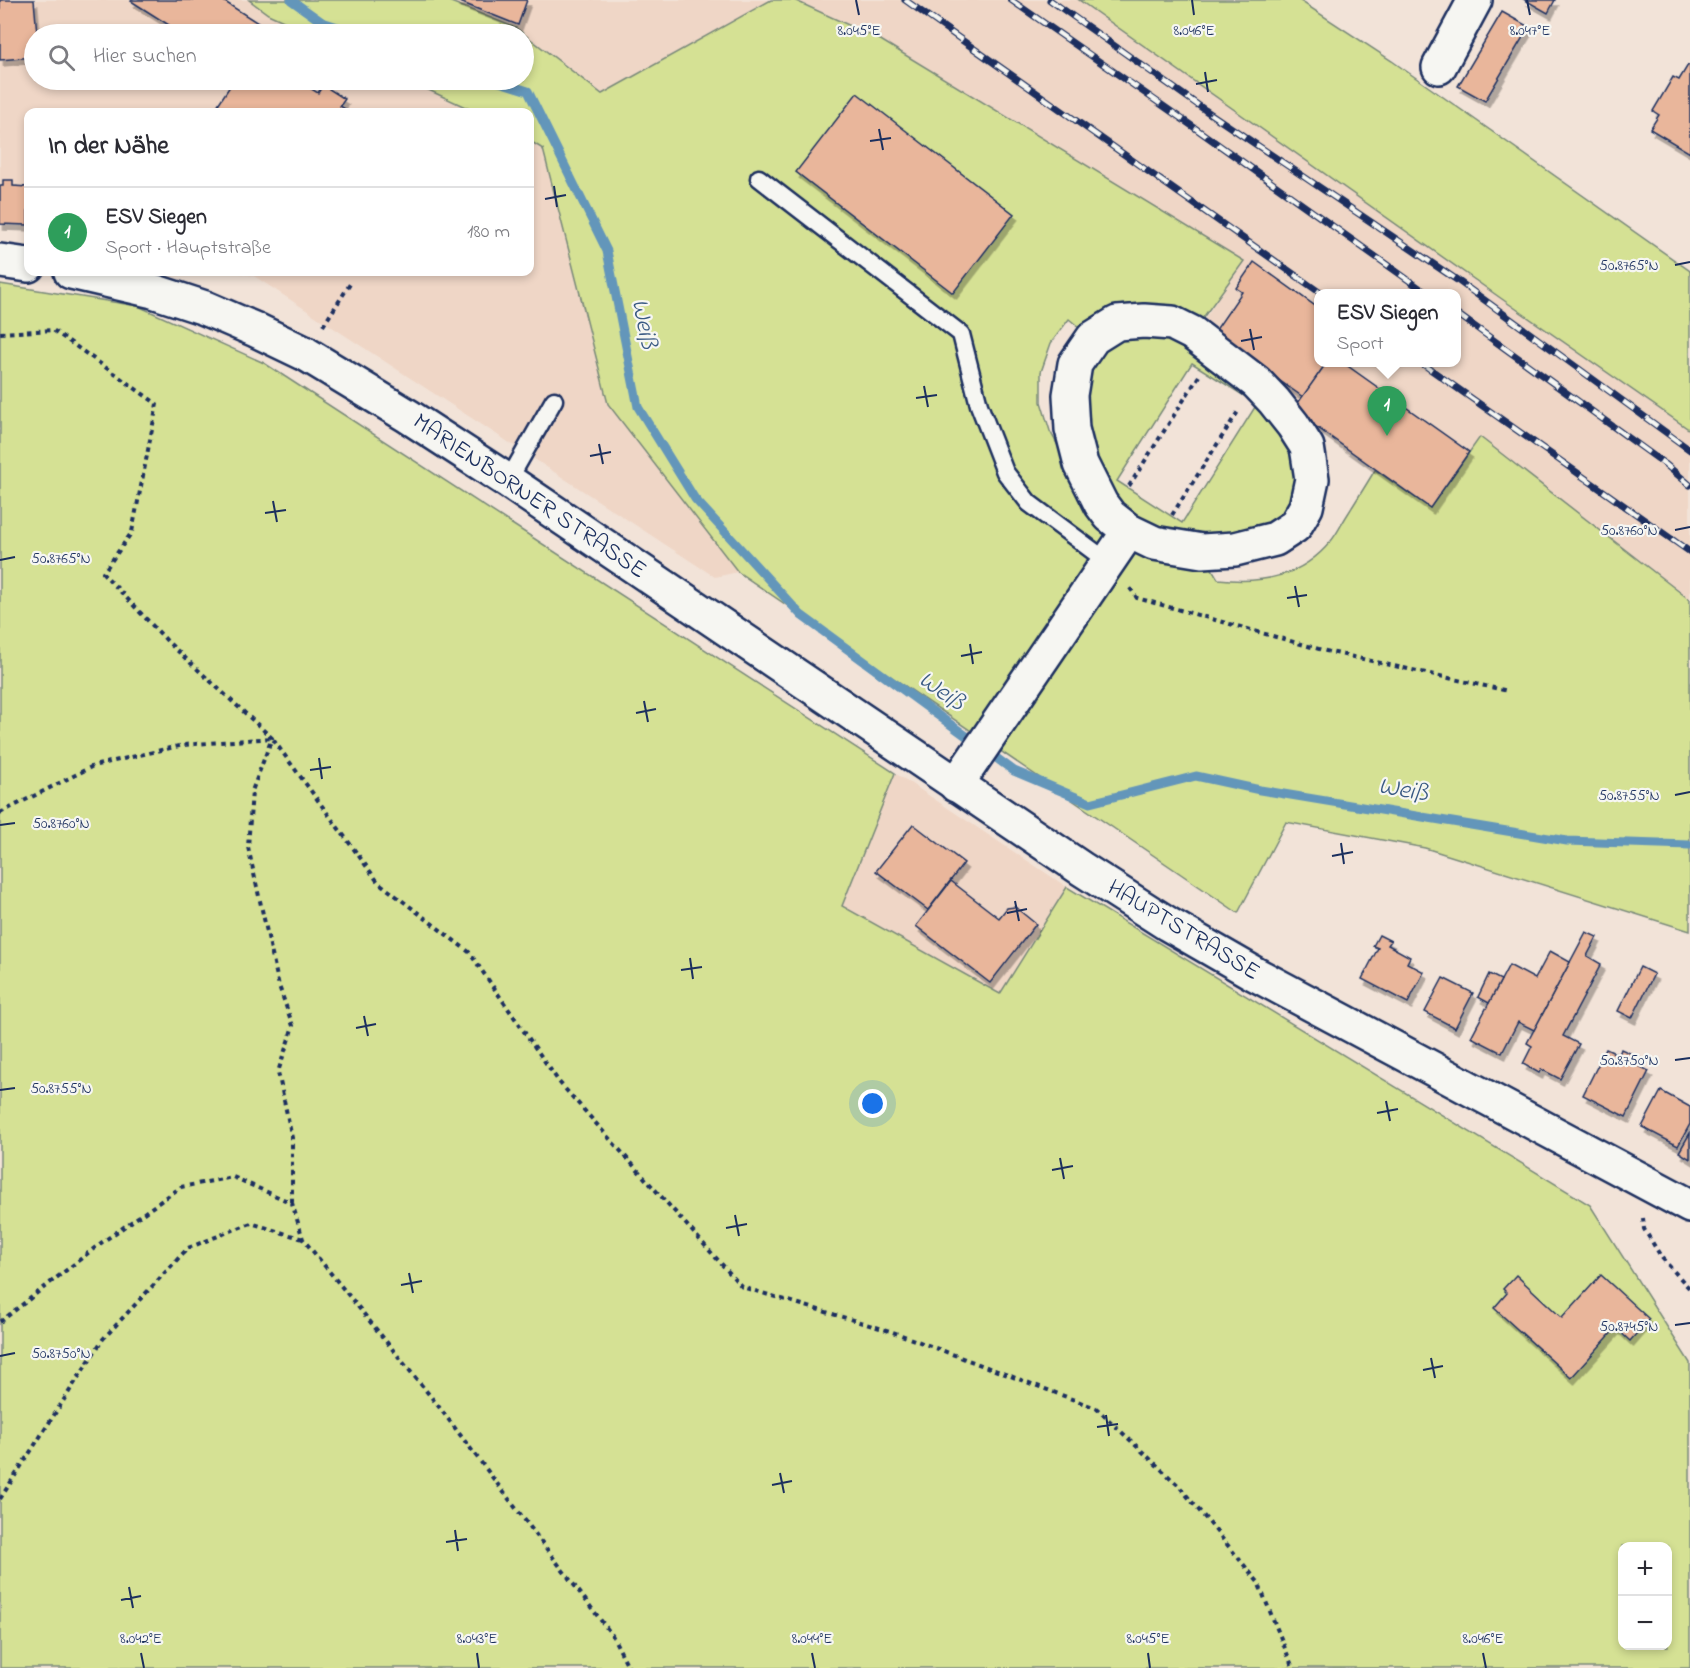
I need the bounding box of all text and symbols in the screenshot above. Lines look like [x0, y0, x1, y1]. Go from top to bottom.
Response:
text: 8.045°E [837, 20, 881, 42]
text: 8.046°E [1173, 20, 1215, 42]
text: 8.047°E [1510, 20, 1550, 42]
search box [24, 24, 534, 90]
icon: search [45, 41, 78, 74]
text: Hier suchen [93, 41, 197, 73]
text: In der Nähe [48, 128, 169, 166]
text: ESV Siegen [105, 202, 207, 234]
text: 1 [64, 218, 71, 247]
text: 180 m [467, 218, 510, 247]
text: Sport · Hauptstraße [105, 234, 271, 263]
text: 50.8765°N [1599, 255, 1659, 277]
popup [1314, 289, 1461, 367]
water label: Weiß [620, 296, 667, 354]
text: ESV Siegen [1337, 298, 1438, 330]
text: Sport [1337, 330, 1384, 359]
pin: 1 [1368, 386, 1406, 436]
street label: MARIENBORNER STRASSE [405, 406, 653, 588]
text: 50.8760°N [1600, 520, 1658, 542]
text: 50.8765°N [31, 548, 91, 570]
water label: Weiß [910, 662, 974, 723]
water label: Weiß [1375, 768, 1432, 814]
text: 50.8755°N [1598, 785, 1660, 807]
text: 50.8760°N [32, 813, 90, 835]
street label: HAUPTSTRASSE [1100, 872, 1266, 990]
text: 50.8750°N [1599, 1050, 1659, 1072]
text: 50.8755°N [30, 1078, 92, 1100]
your location [858, 1089, 887, 1118]
text: 50.8745°N [1600, 1316, 1658, 1338]
text: 50.8750°N [31, 1343, 91, 1365]
map controls [1618, 1542, 1672, 1650]
button: + [1618, 1542, 1672, 1596]
button: − [1618, 1596, 1672, 1650]
text: 8.042°E [120, 1628, 162, 1650]
text: 8.043°E [457, 1628, 497, 1650]
text: 8.044°E [792, 1628, 832, 1650]
text: 8.045°E [1126, 1628, 1170, 1650]
text: 8.046°E [1462, 1628, 1504, 1650]

